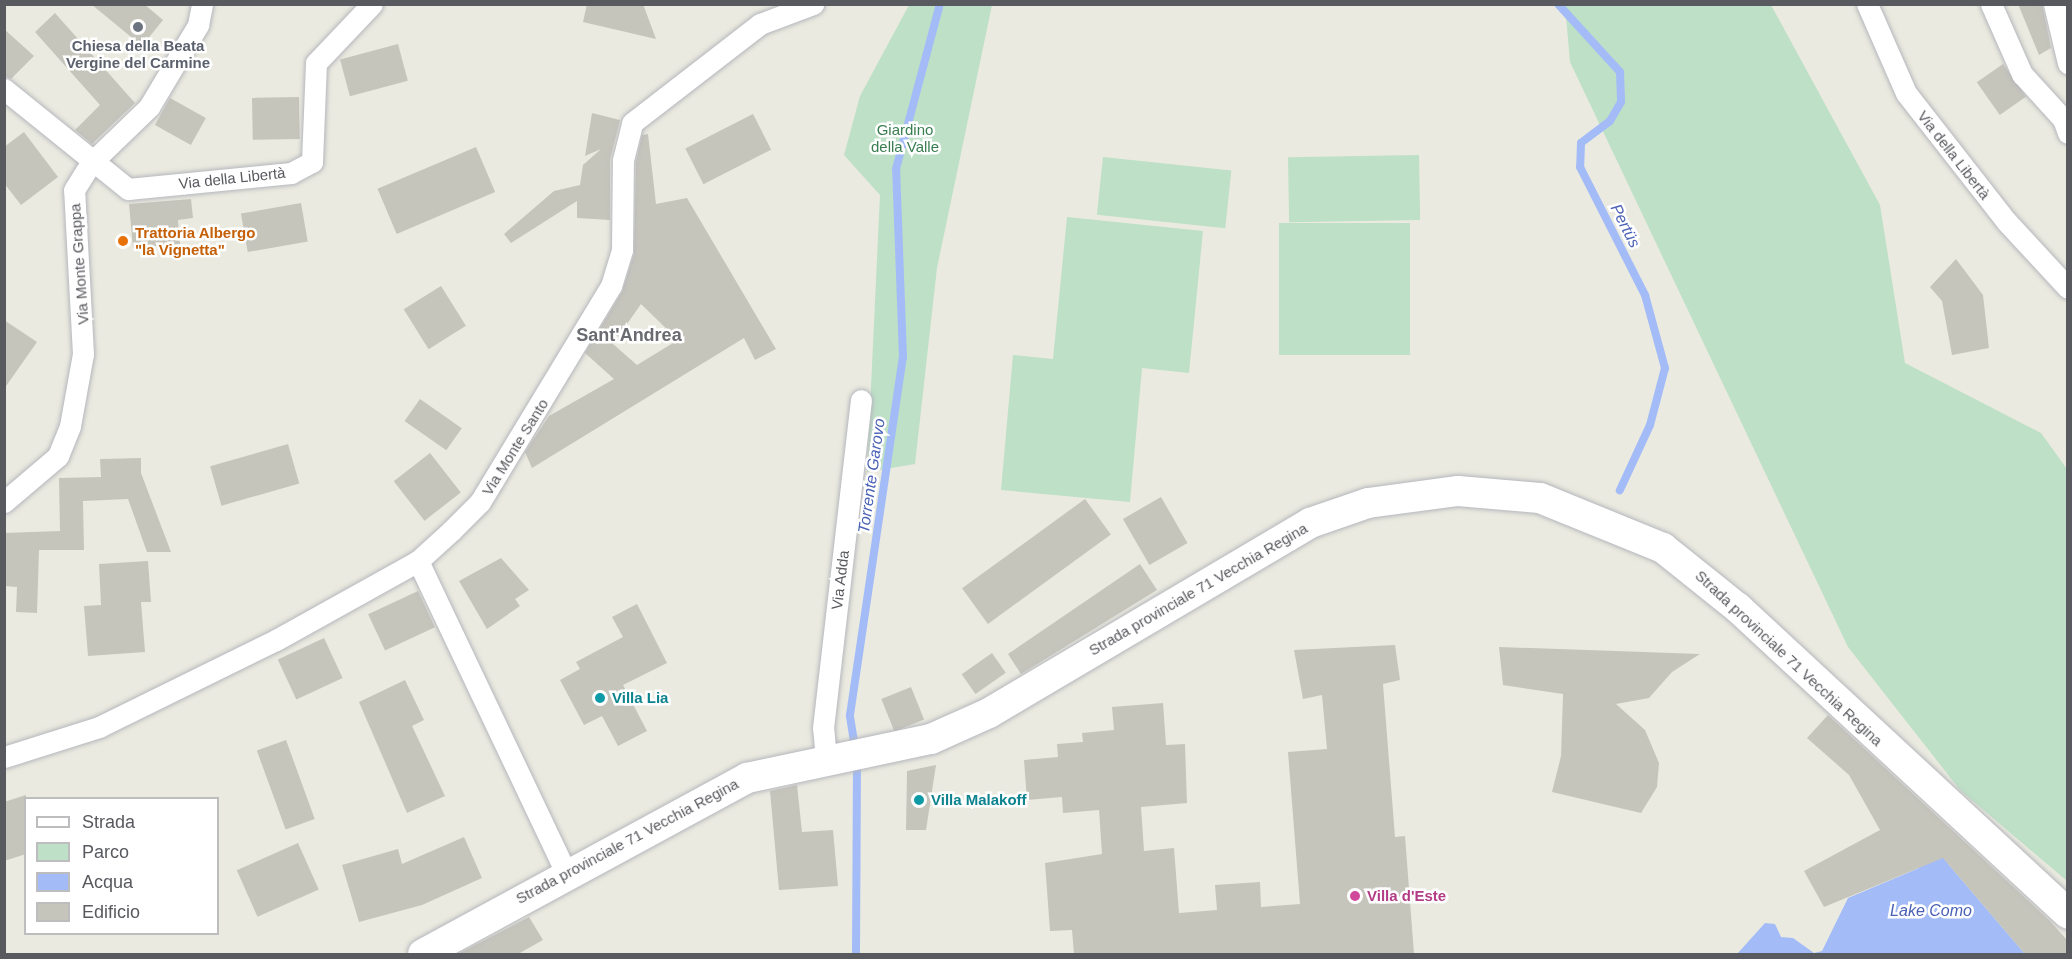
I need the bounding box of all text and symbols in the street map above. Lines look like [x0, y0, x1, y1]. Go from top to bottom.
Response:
marker: Chiesa della Beata Vergine del Carmine [131, 20, 145, 34]
place label: Chiesa della Beata Vergine del Carmine [66, 36, 210, 71]
street label: Via della Libertà [1914, 107, 1994, 203]
park label: Giardino della Valle [871, 120, 939, 155]
street label: Via della Libertà [178, 163, 286, 193]
water label: Pertüs [1606, 201, 1644, 251]
street label: Via Monte Grappa [66, 203, 92, 325]
place label: Trattoria Albergo "la Vignetta" [135, 223, 256, 258]
marker: Trattoria Albergo "la Vignetta" [116, 234, 130, 248]
district label: Sant'Andrea [576, 324, 682, 346]
street label: Via Monte Santo [478, 395, 552, 499]
water label: Torrente Garovo [854, 417, 890, 535]
street label: Strada provinciale 71 Vecchia Regina [1086, 519, 1310, 659]
street label: Via Adda [827, 549, 853, 611]
street label: Strada provinciale 71 Vecchia Regina [1692, 566, 1886, 750]
place label: Villa Lia [612, 689, 668, 707]
marker: Villa Lia [593, 691, 607, 705]
street label: Strada provinciale 71 Vecchia Regina [513, 775, 741, 907]
place label: Villa Malakoff [931, 791, 1027, 809]
marker: Villa Malakoff [912, 793, 926, 807]
legend [24, 797, 219, 935]
text: Strada [82, 812, 135, 832]
text: Parco [82, 842, 129, 862]
text: Acqua [82, 872, 133, 892]
place label: Villa d'Este [1367, 887, 1446, 905]
marker: Villa d'Este [1348, 889, 1362, 903]
water label: Lake Como [1890, 901, 1972, 921]
text: Edificio [82, 902, 140, 922]

